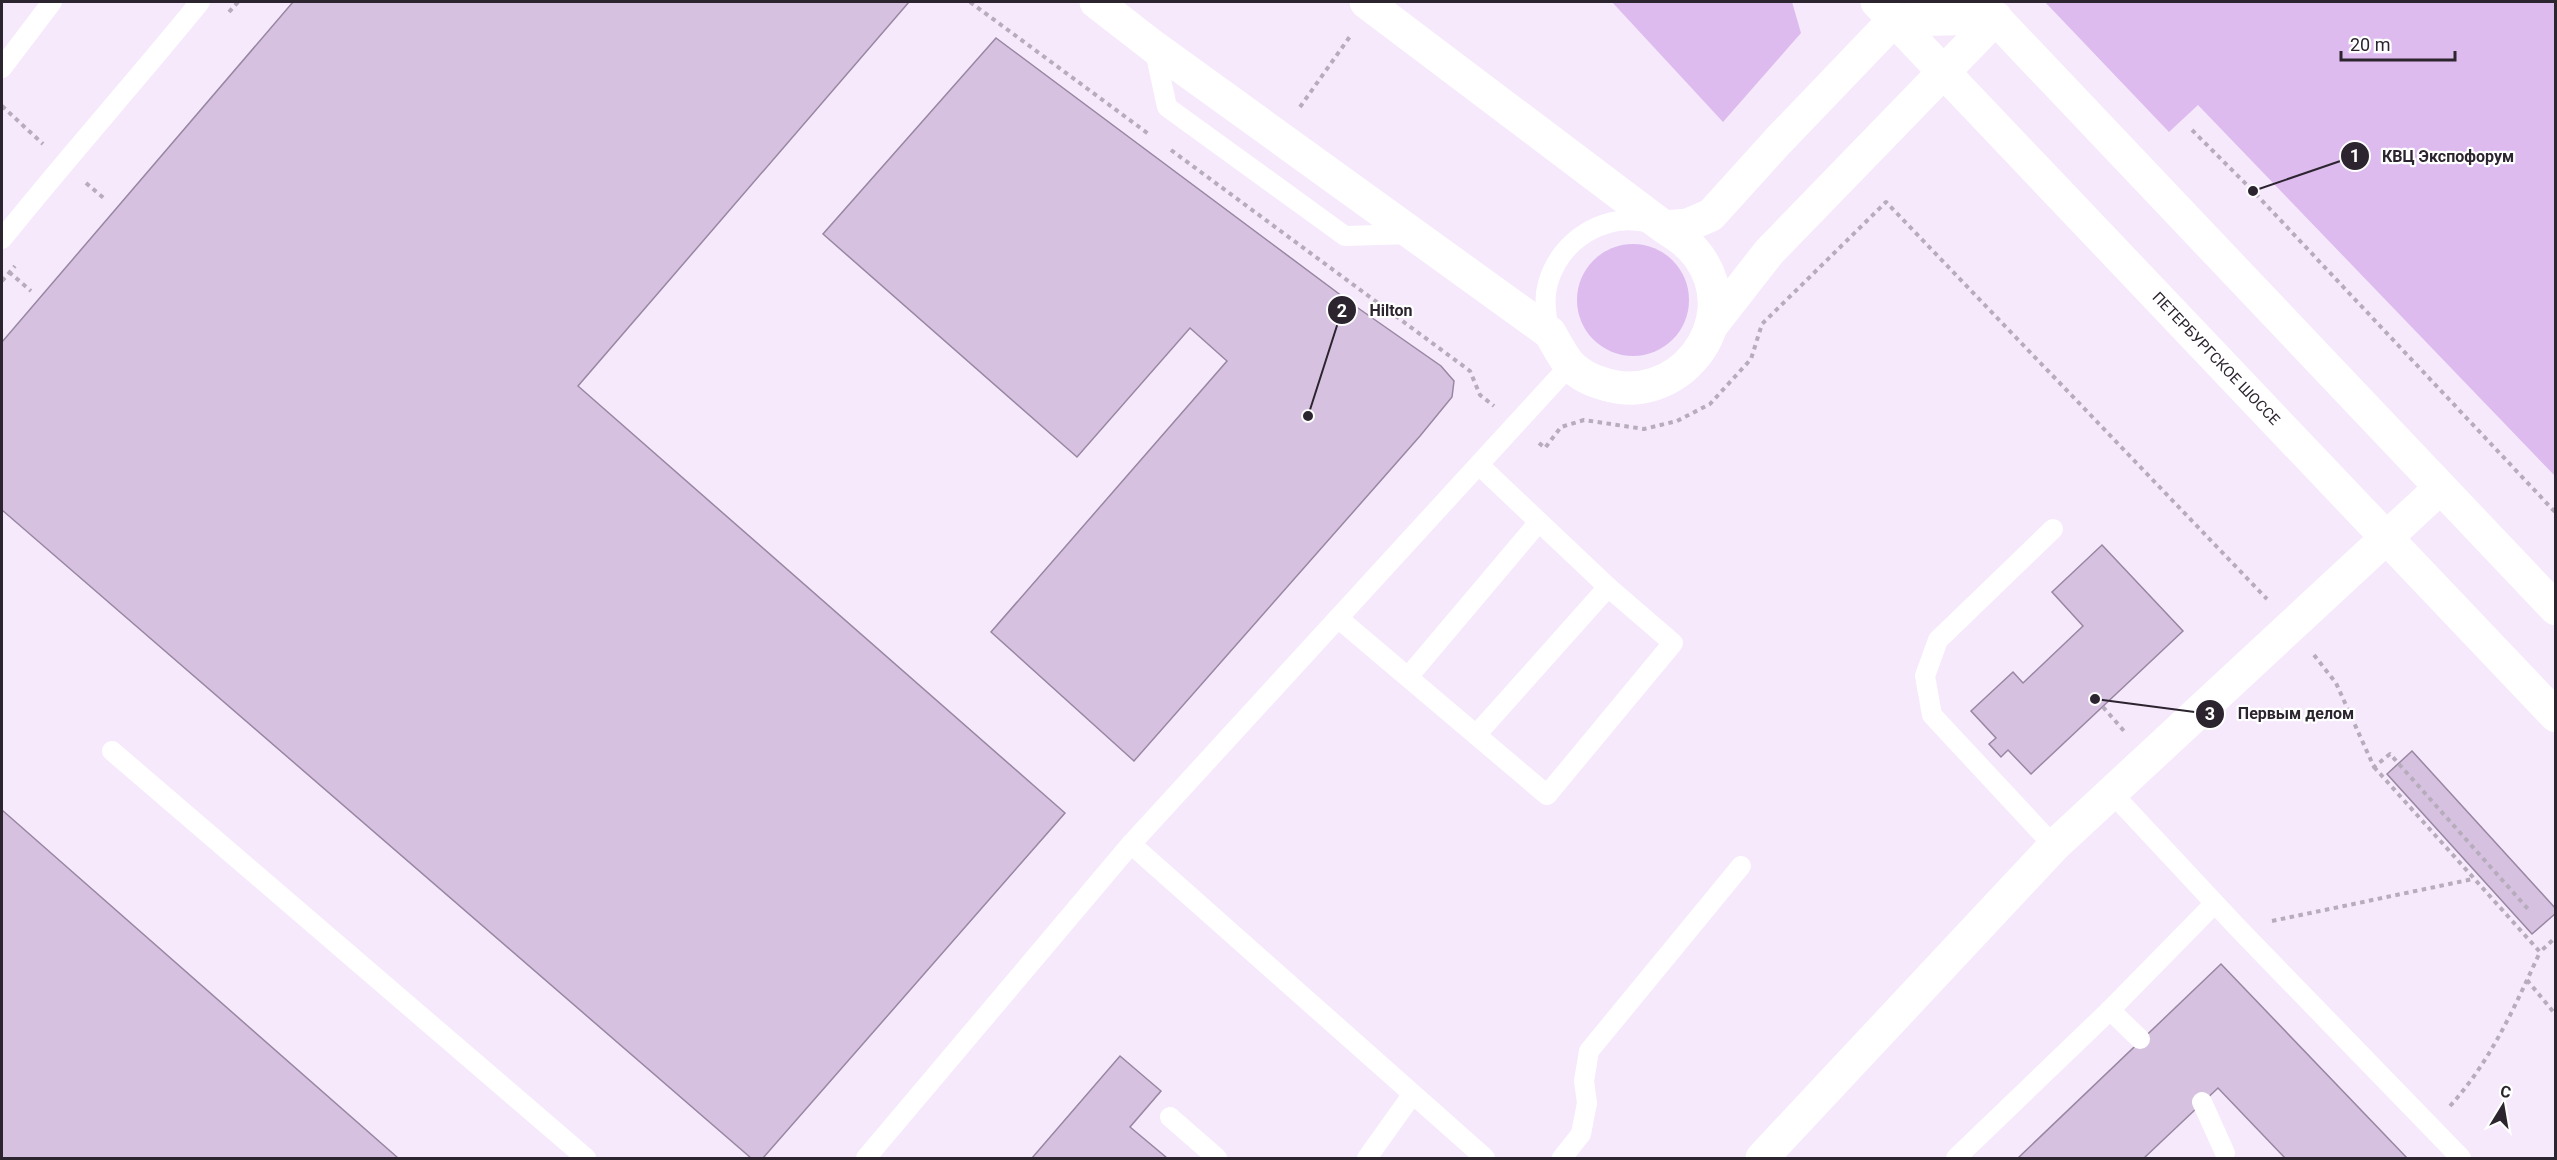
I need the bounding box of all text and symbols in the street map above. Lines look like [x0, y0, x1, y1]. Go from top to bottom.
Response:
scale bar [2341, 24, 2455, 62]
text: 20 m [2350, 34, 2390, 55]
callout: КВЦ Экспофорум [2340, 139, 2527, 173]
text: 1 [2350, 145, 2360, 166]
text: КВЦ Экспофорум [2382, 147, 2514, 166]
street label: ПЕТЕРБУРГСКОЕ ШОССЕ [2149, 288, 2284, 429]
callout: Hilton [1327, 293, 1424, 327]
text: 2 [1337, 300, 1347, 321]
text: Hilton [1370, 301, 1413, 320]
callout: Первым делом [2195, 697, 2366, 731]
text: 3 [2205, 703, 2215, 724]
text: Первым делом [2238, 704, 2354, 723]
north arrow [2473, 1076, 2533, 1136]
text: С [2499, 1081, 2513, 1102]

